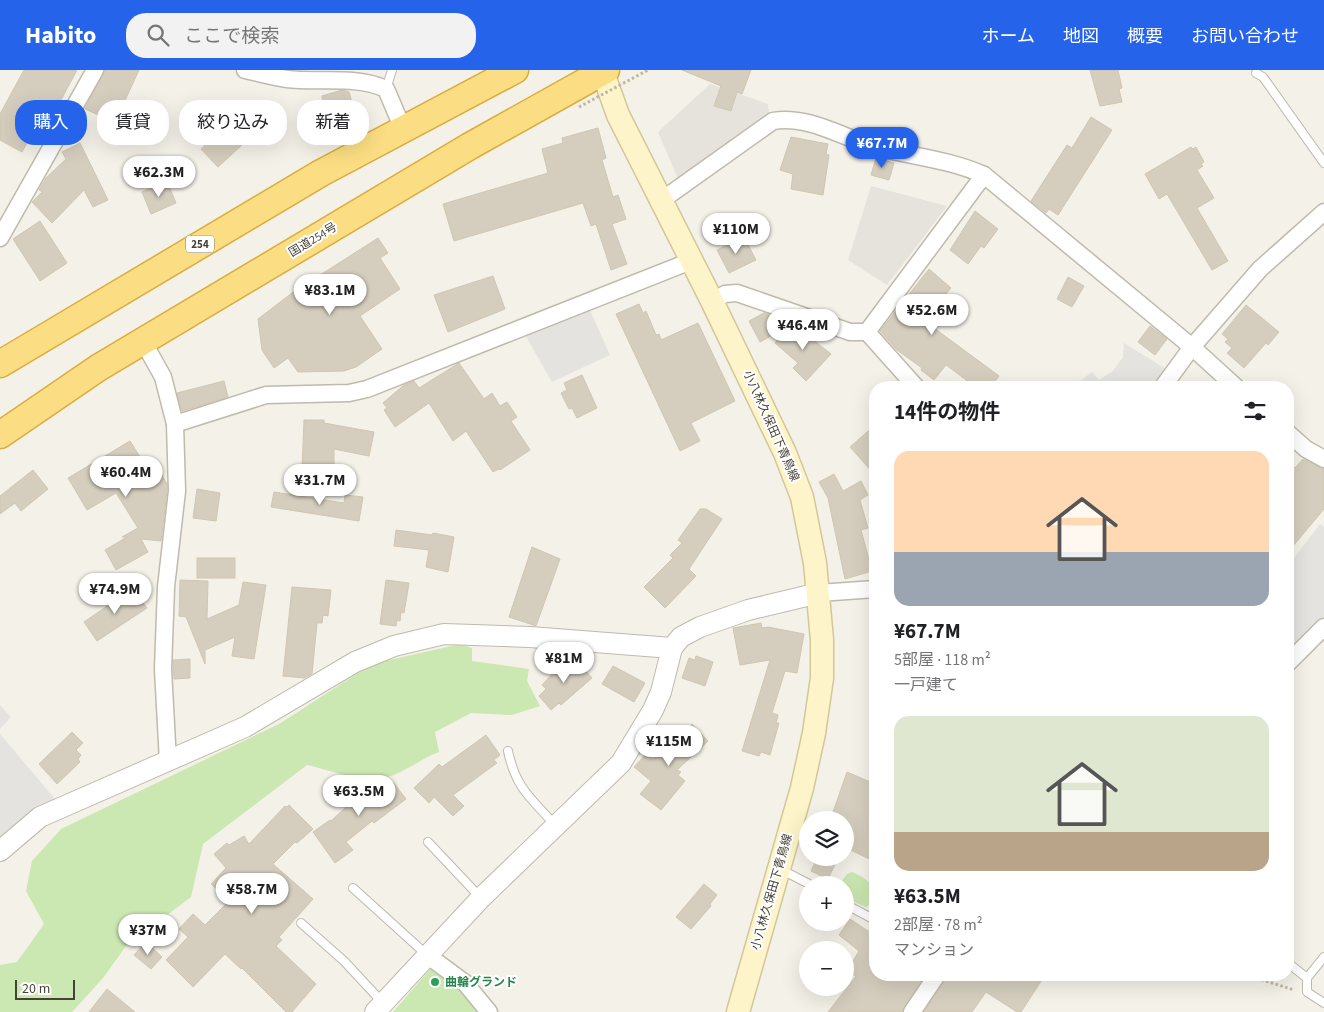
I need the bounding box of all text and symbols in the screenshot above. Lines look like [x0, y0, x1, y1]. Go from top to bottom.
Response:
search box [126, 13, 476, 58]
text: Habito [25, 18, 96, 53]
icon: search [144, 21, 172, 49]
text: ここで検索 [184, 23, 279, 50]
text: ホーム [982, 24, 1035, 49]
text: 地図 [1063, 24, 1099, 49]
text: 概要 [1127, 24, 1163, 49]
text: お問い合わせ [1191, 24, 1299, 49]
chip: 購入 [15, 100, 87, 145]
chip: 賃貸 [97, 100, 169, 145]
chip: 絞り込み [179, 100, 287, 145]
chip: 新着 [297, 100, 369, 145]
pin: ¥67.7M [841, 126, 923, 169]
text: ¥67.7M [857, 132, 907, 154]
pin: ¥62.3M [118, 156, 200, 198]
text: ¥62.3M [134, 161, 184, 183]
pin: ¥110M [701, 212, 771, 255]
text: ¥110M [713, 218, 759, 240]
street label: 国道254号 [286, 219, 340, 261]
road number: 254 [186, 235, 214, 252]
pin: ¥83.1M [289, 274, 371, 316]
text: ¥83.1M [305, 279, 355, 301]
pin: ¥52.6M [891, 294, 973, 336]
text: ¥52.6M [907, 299, 957, 321]
pin: ¥46.4M [762, 308, 844, 351]
text: ¥46.4M [778, 314, 828, 336]
street label: 小八林久保田下青鳥線 [739, 368, 803, 484]
text: 14件の物件 [894, 397, 1000, 427]
icon: filters [1241, 397, 1269, 425]
pin: ¥60.4M [85, 456, 167, 498]
text: ¥60.4M [101, 461, 151, 483]
pin: ¥31.7M [279, 464, 361, 506]
text: ¥31.7M [295, 469, 345, 491]
icon: home [1037, 484, 1127, 574]
pin: ¥74.9M [74, 572, 156, 615]
text: ¥74.9M [90, 578, 140, 600]
text: ¥67.7M [894, 616, 961, 646]
pin: ¥81M [534, 642, 594, 684]
text: ¥81M [545, 647, 583, 669]
text: 5部屋 · 118 m² [894, 649, 991, 671]
text: 一戸建て [894, 674, 958, 696]
pin: ¥115M [634, 724, 704, 767]
text: ¥115M [646, 730, 692, 752]
icon: home [1037, 749, 1127, 839]
pin: ¥63.5M [318, 774, 400, 817]
text: ¥63.5M [334, 780, 384, 802]
map controls [799, 811, 854, 996]
button: layers [799, 811, 854, 866]
street label: 小八林久保田下青鳥線 [747, 832, 797, 952]
pin: ¥58.7M [211, 872, 293, 915]
button: + [799, 876, 854, 931]
text: ¥58.7M [227, 878, 277, 900]
text: ¥63.5M [894, 881, 961, 911]
pin: ¥37M [118, 914, 178, 956]
text: 2部屋 · 78 m² [894, 914, 983, 936]
text: ¥37M [129, 919, 167, 941]
text: マンション [894, 939, 974, 961]
button: − [799, 941, 854, 996]
place label: 曲輪グランド [445, 974, 517, 991]
marker: 曲輪グランド [429, 976, 441, 988]
scale bar [15, 977, 75, 1000]
text: 20 m [22, 979, 50, 999]

